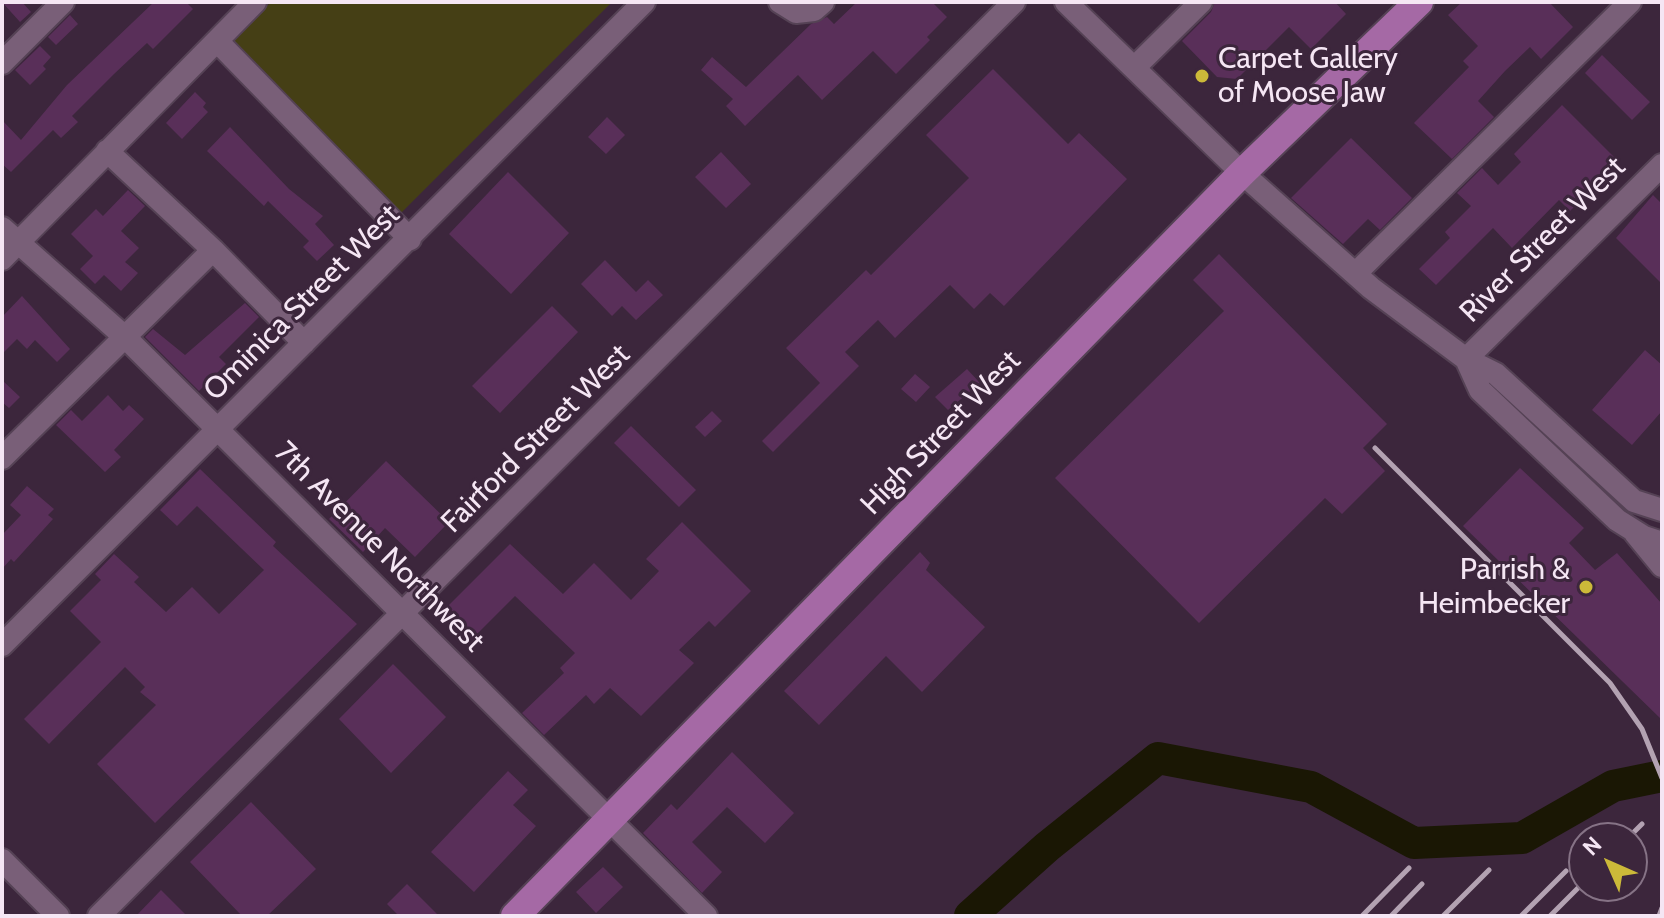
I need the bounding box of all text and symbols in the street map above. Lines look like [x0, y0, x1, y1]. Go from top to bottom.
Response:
place label: Carpet Gallery of Moose Jaw [1218, 41, 1398, 112]
marker: Carpet Gallery of Moose Jaw [1193, 67, 1211, 85]
street label: River Street West [1453, 150, 1633, 330]
street label: Ominica Street West [196, 197, 408, 409]
street label: Fairford Street West [434, 337, 638, 541]
street label: High Street West [854, 343, 1028, 523]
street label: 7th Avenue Northwest [266, 434, 492, 660]
place label: Parrish & Heimbecker [1418, 552, 1570, 622]
marker: Parrish & Heimbecker [1577, 578, 1595, 596]
north arrow [1568, 822, 1648, 902]
text: N [1577, 831, 1607, 861]

